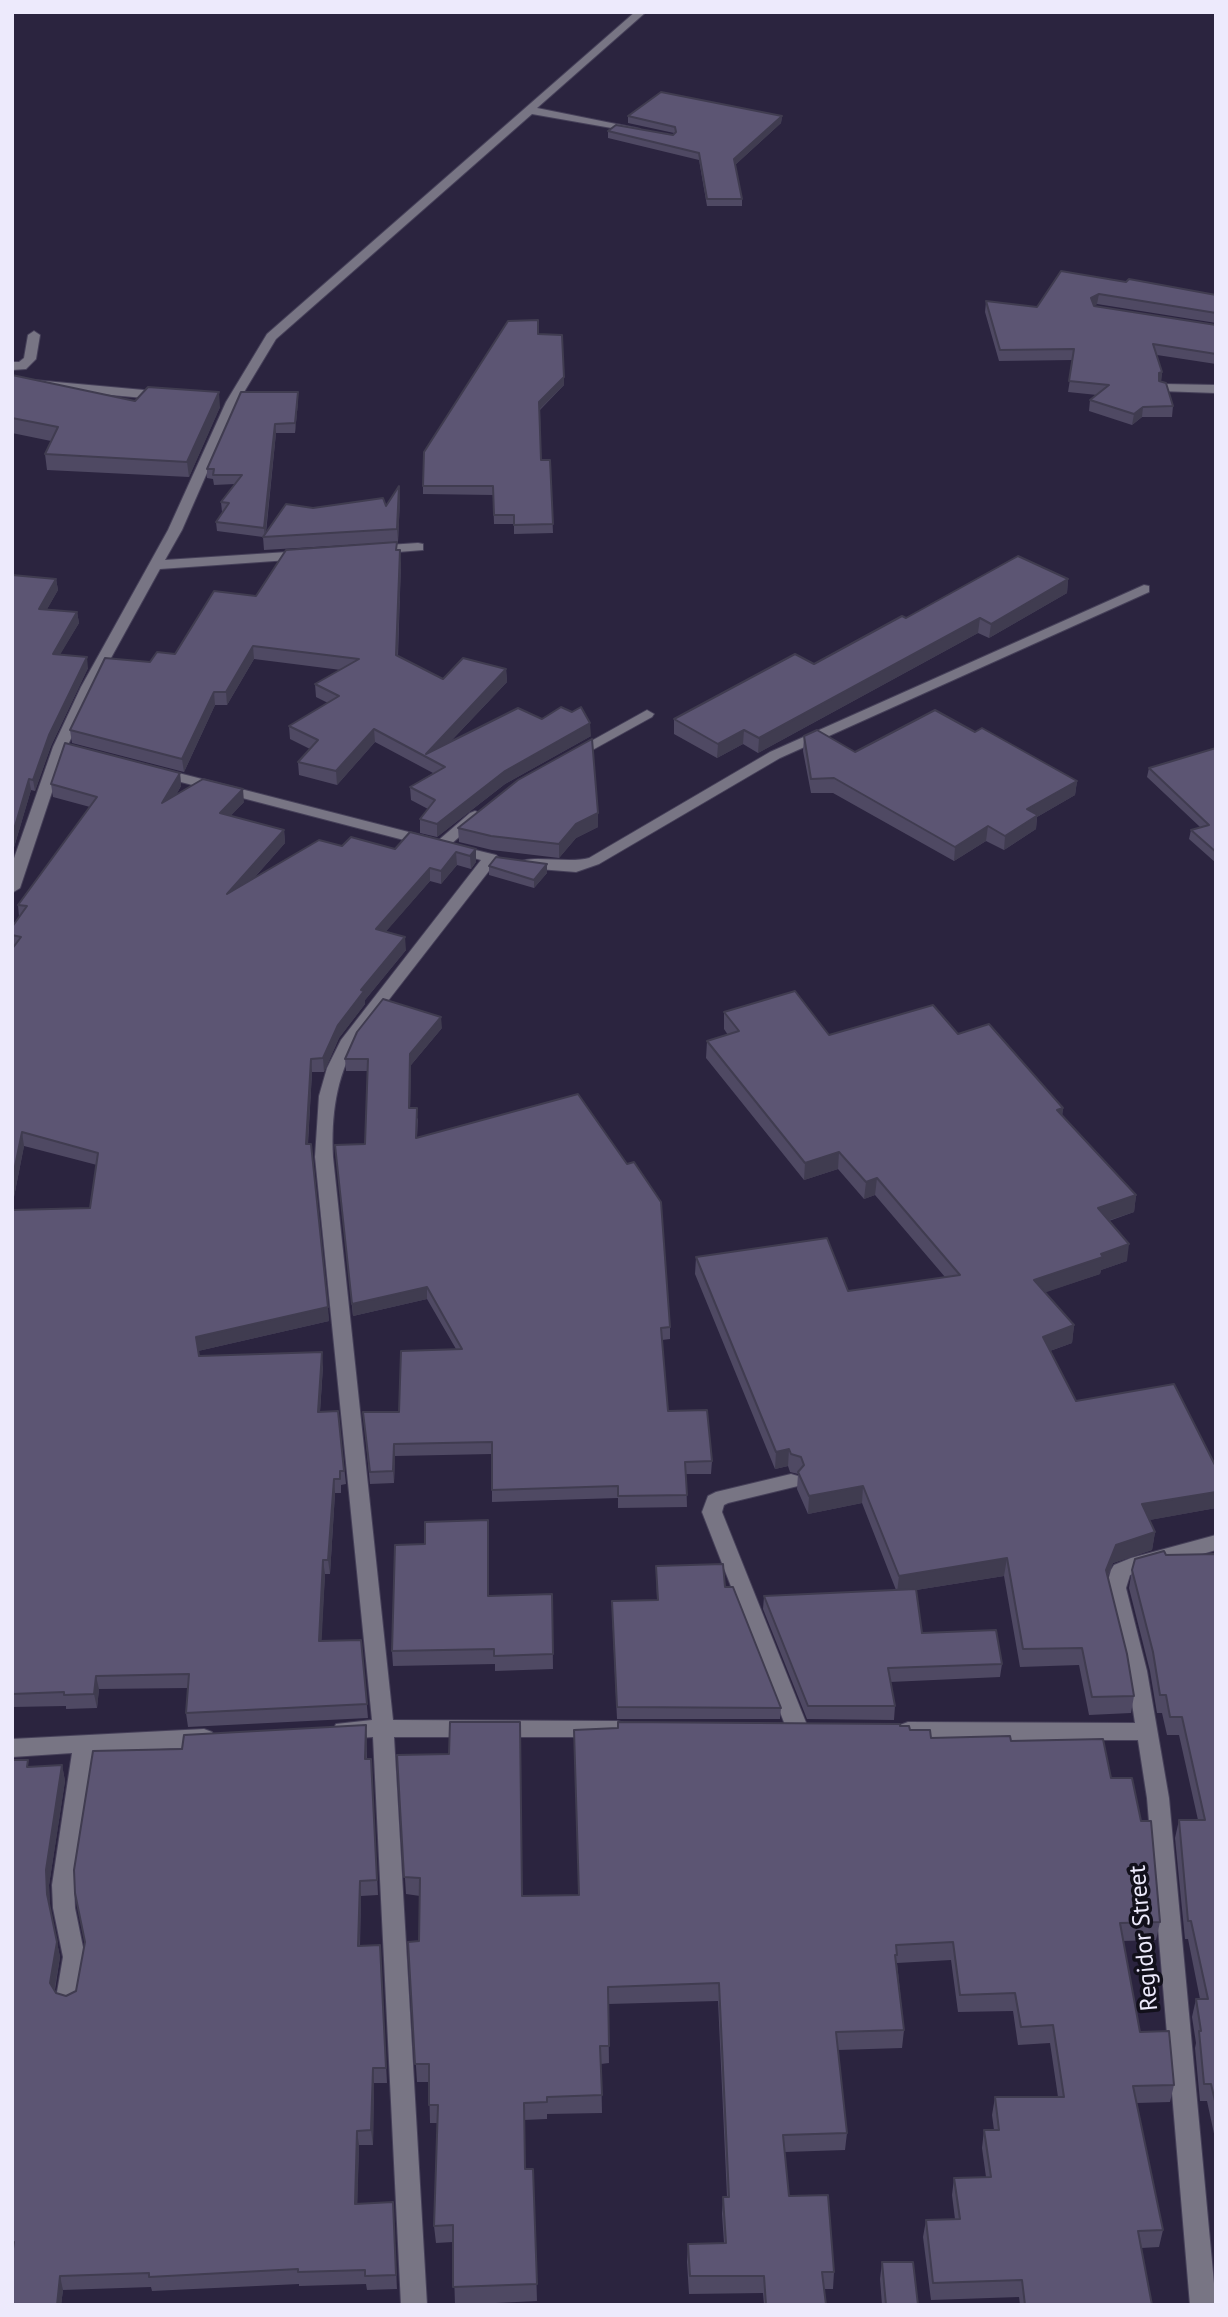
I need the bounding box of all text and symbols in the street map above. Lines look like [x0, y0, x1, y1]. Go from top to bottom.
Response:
street label: Regidor Street [1123, 1864, 1165, 2012]

